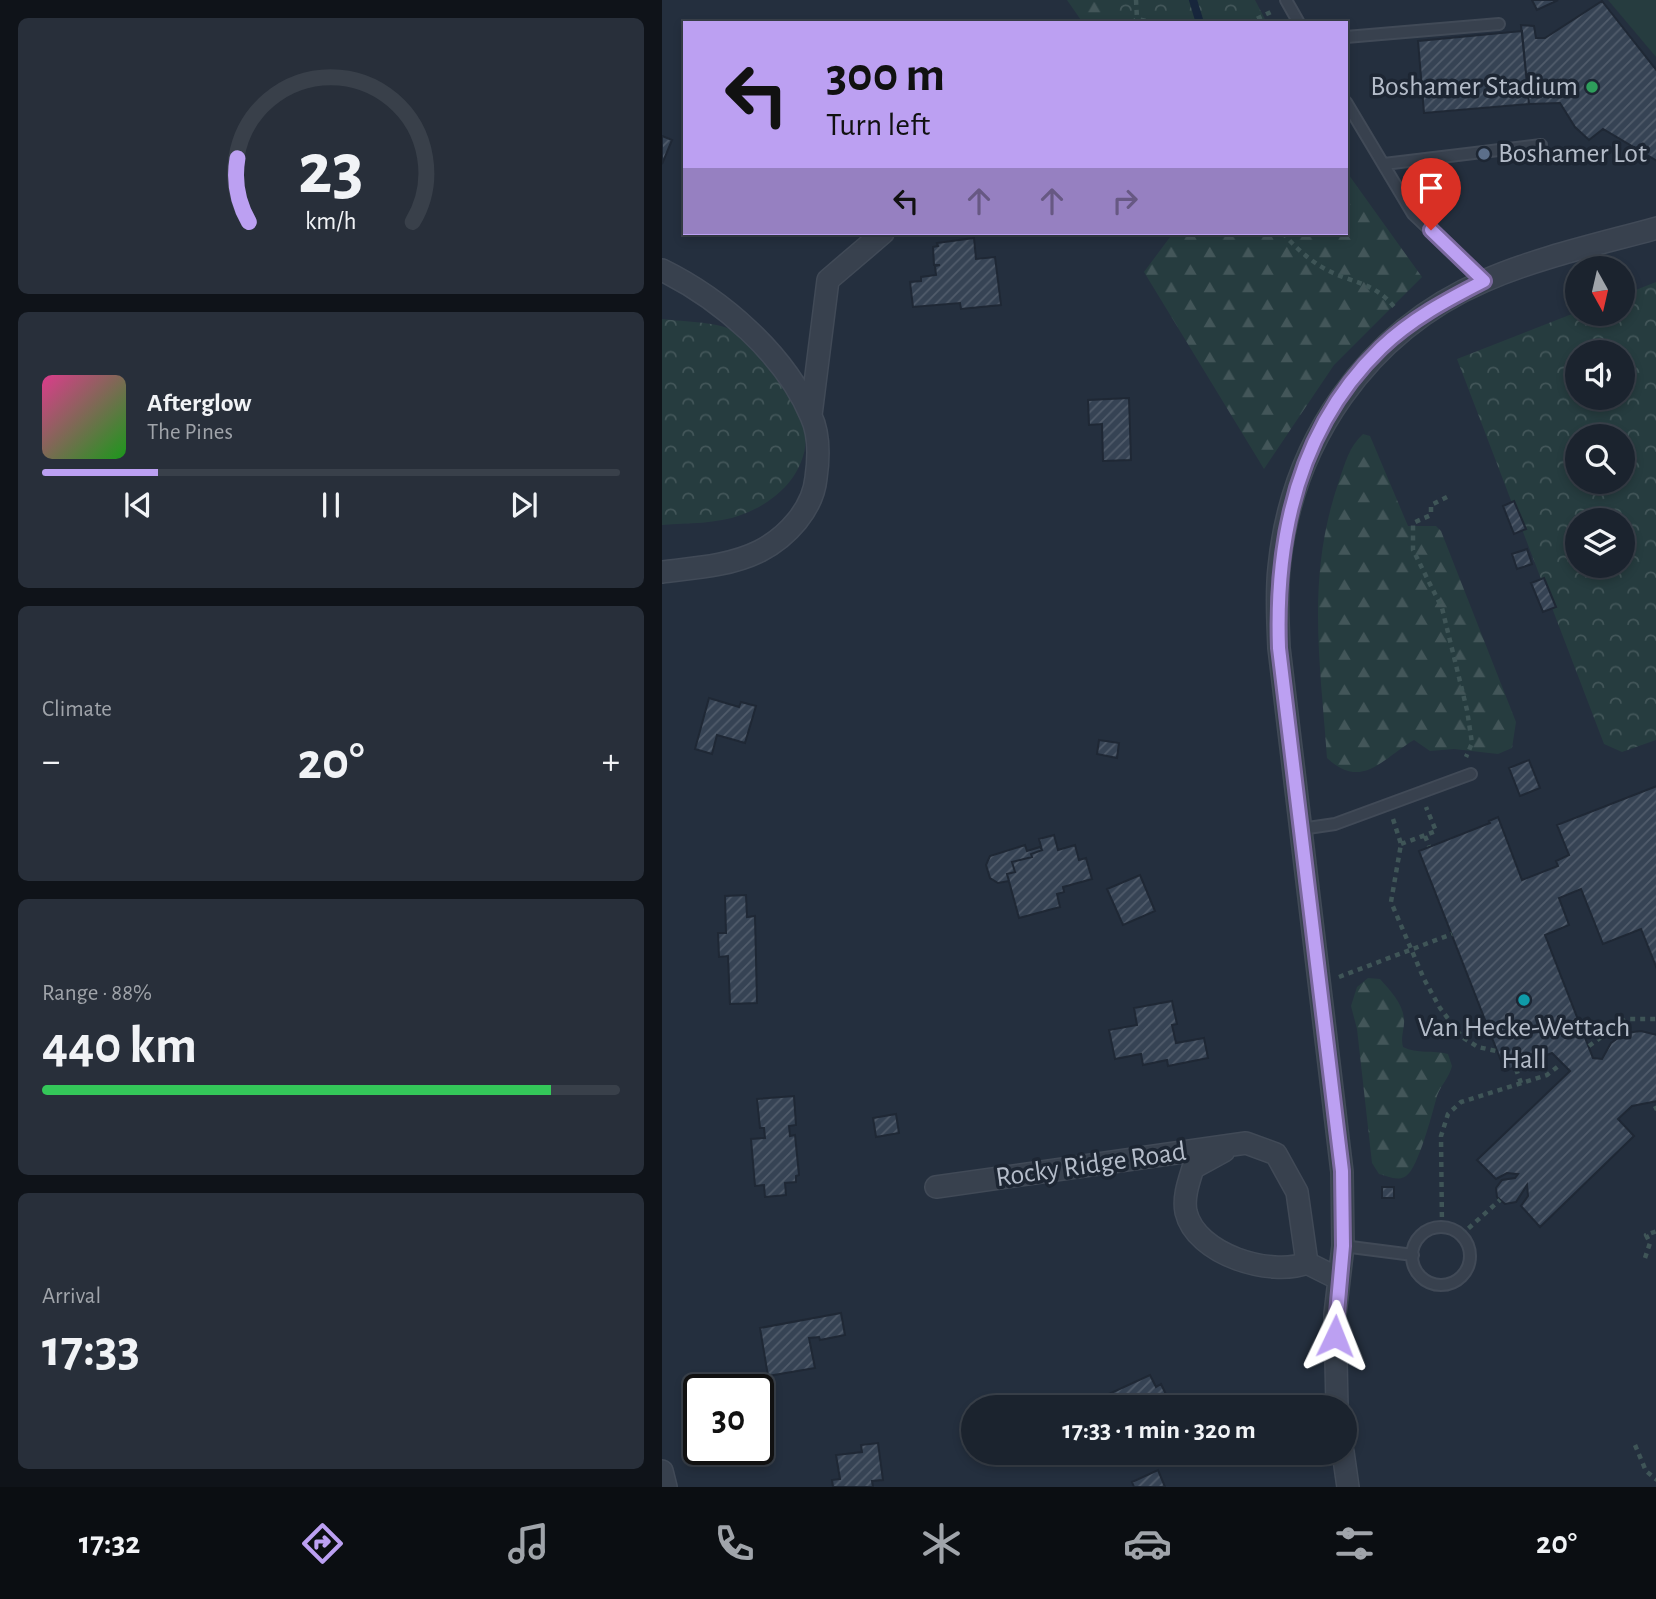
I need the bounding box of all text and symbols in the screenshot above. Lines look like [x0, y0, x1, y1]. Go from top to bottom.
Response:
icon: left [711, 49, 802, 140]
text: 300 m [826, 51, 945, 100]
place label: Boshamer Stadium [1370, 73, 1578, 101]
marker: Boshamer Stadium [1584, 79, 1600, 95]
text: Turn left [826, 109, 930, 141]
text: 23 [298, 134, 364, 207]
place label: Boshamer Lot [1498, 140, 1647, 168]
marker: Boshamer Lot [1476, 146, 1492, 162]
pin [1401, 158, 1461, 230]
icon: arrive [1412, 169, 1450, 207]
icon: left [887, 182, 925, 220]
icon: ahead [960, 182, 998, 220]
icon: ahead [1033, 182, 1071, 220]
icon: right [1106, 182, 1144, 220]
text: km/h [305, 209, 357, 234]
north arrow [1565, 256, 1635, 326]
map controls [1565, 256, 1635, 578]
button: sound [1565, 340, 1635, 410]
text: Afterglow [147, 390, 251, 416]
text: The Pines [147, 421, 233, 444]
button: search [1565, 424, 1635, 494]
icon: previous [119, 486, 157, 524]
icon: pause [312, 486, 350, 524]
icon: next [505, 486, 543, 524]
button: layers [1565, 508, 1635, 578]
text: Climate [42, 698, 112, 721]
text: 20° [298, 736, 364, 788]
text: − [42, 743, 60, 781]
text: + [602, 743, 620, 781]
text: Range · 88% [42, 982, 152, 1005]
marker: Van Hecke-Wettach Hall [1516, 992, 1532, 1008]
place label: Van Hecke-Wettach Hall [1418, 1014, 1630, 1074]
text: 440 km [42, 1020, 197, 1072]
street label: Rocky Ridge Road [994, 1138, 1188, 1192]
text: Arrival [42, 1285, 101, 1308]
position arrow [1298, 1299, 1372, 1373]
text: 17:33 [42, 1323, 140, 1375]
speed limit sign: 30 [683, 1374, 774, 1465]
text: 17:33 · 1 min · 320 m [1062, 1417, 1256, 1443]
icon: directions [298, 1519, 347, 1568]
icon: music [504, 1519, 553, 1568]
icon: phone [710, 1519, 759, 1568]
icon: climate [917, 1519, 966, 1568]
icon: car [1123, 1519, 1172, 1568]
icon: filters [1330, 1519, 1379, 1568]
text: 17:32 [79, 1527, 140, 1559]
text: 20° [1536, 1527, 1577, 1559]

